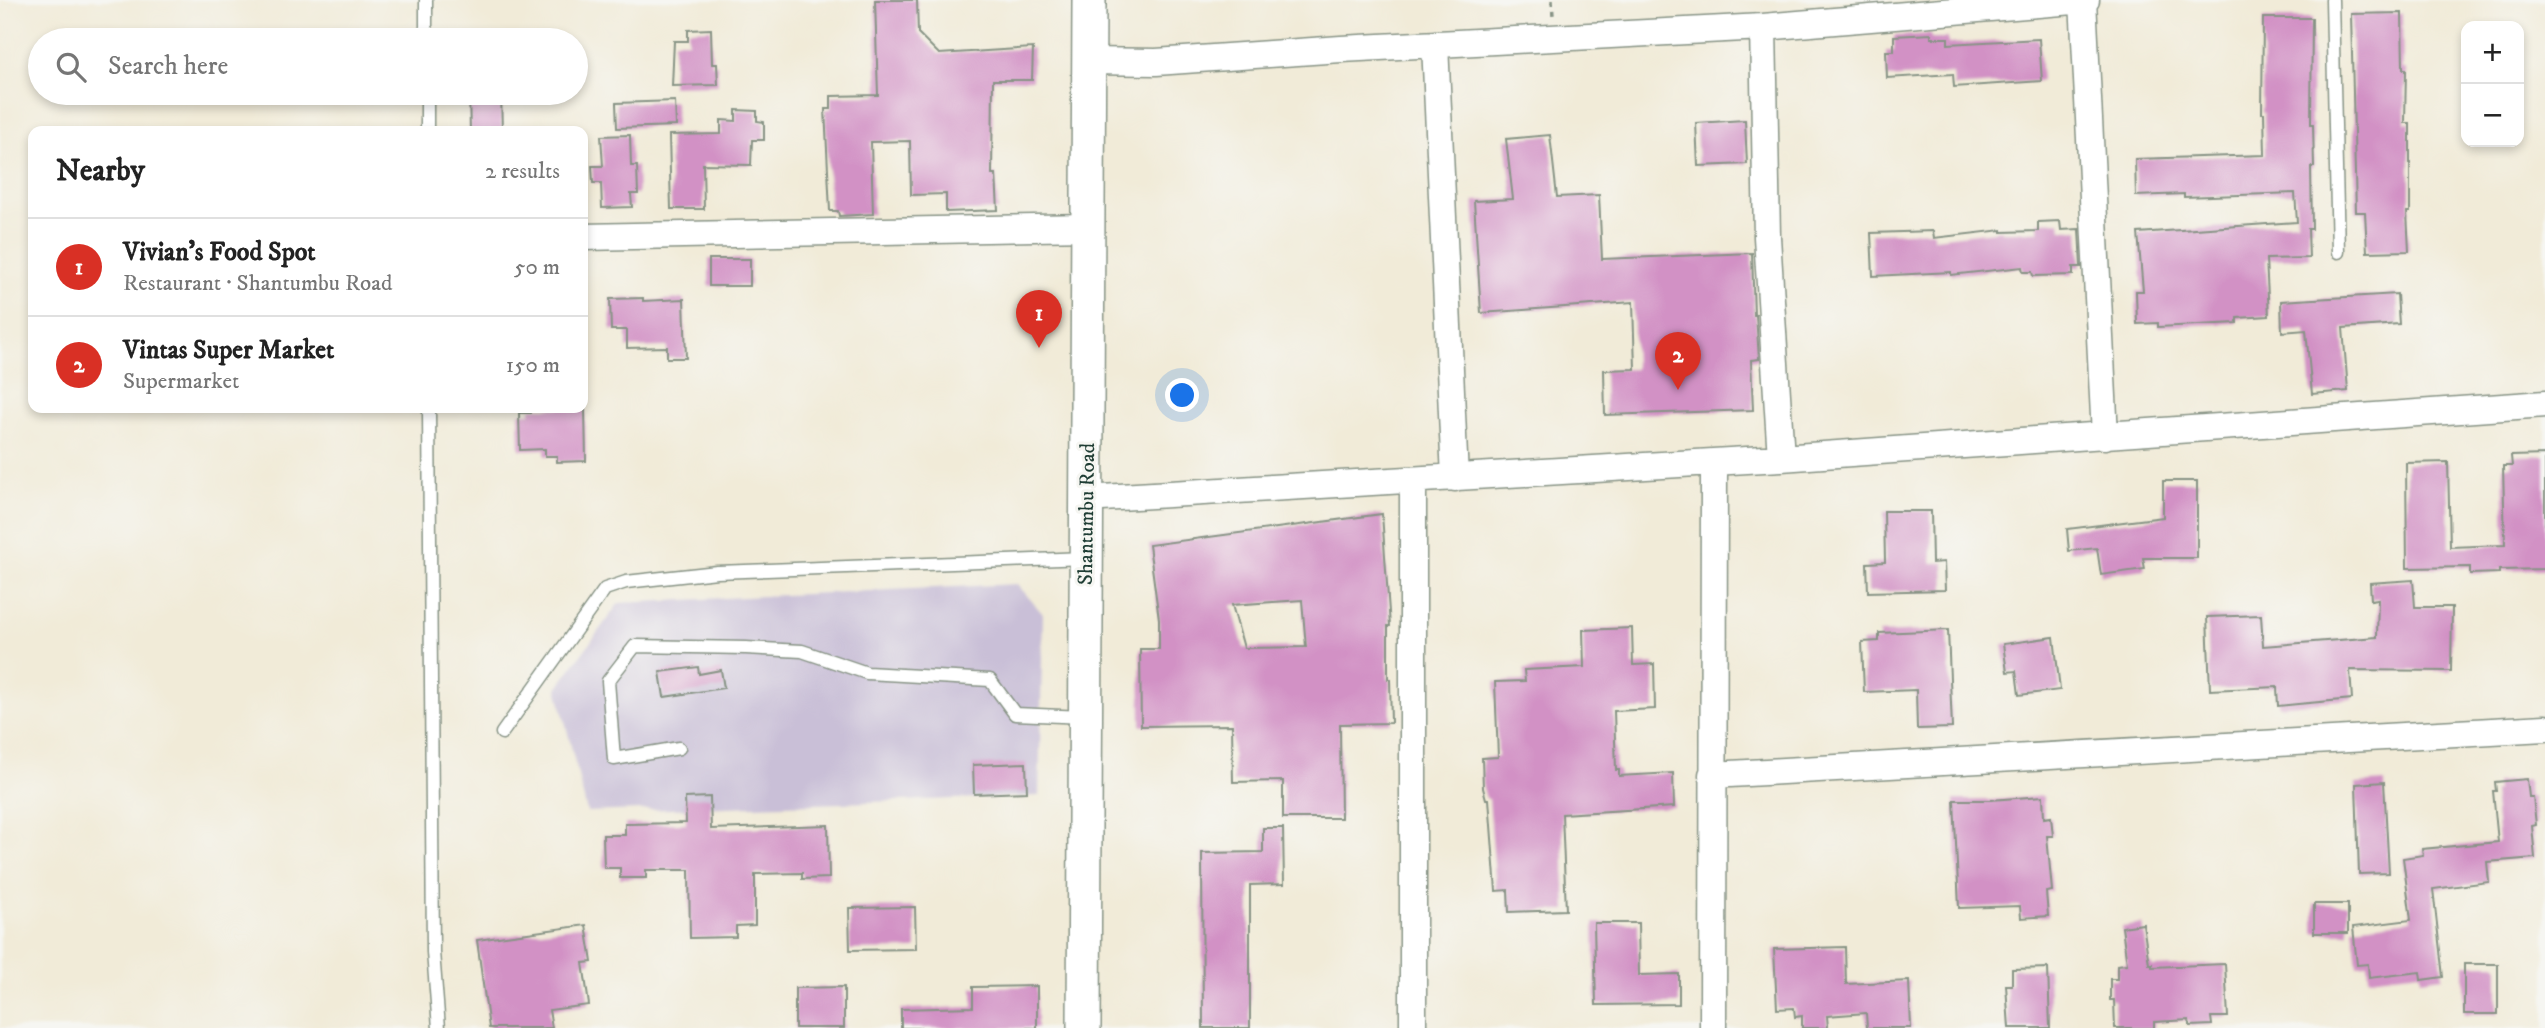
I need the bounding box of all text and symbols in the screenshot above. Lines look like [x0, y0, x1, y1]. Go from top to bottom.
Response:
map controls [2461, 21, 2524, 147]
button: + [2461, 21, 2524, 84]
search box [28, 28, 588, 105]
icon: search [52, 48, 90, 86]
text: Search here [108, 50, 228, 83]
button: − [2461, 84, 2524, 147]
text: Nearby [56, 153, 145, 190]
text: 2 results [485, 157, 560, 186]
text: Vivian’s Food Spot [123, 236, 316, 269]
text: 1 [75, 253, 83, 282]
text: 50 m [514, 253, 560, 282]
text: Restaurant · Shantumbu Road [123, 269, 393, 298]
pin: 1 [1016, 290, 1062, 348]
pin: 2 [1655, 332, 1701, 390]
text: Vintas Super Market [123, 334, 334, 367]
text: 2 [73, 351, 85, 380]
text: 150 m [506, 351, 560, 380]
text: Supermarket [123, 367, 239, 396]
your location [1165, 378, 1199, 412]
street label: Shantumbu Road [1073, 442, 1101, 585]

